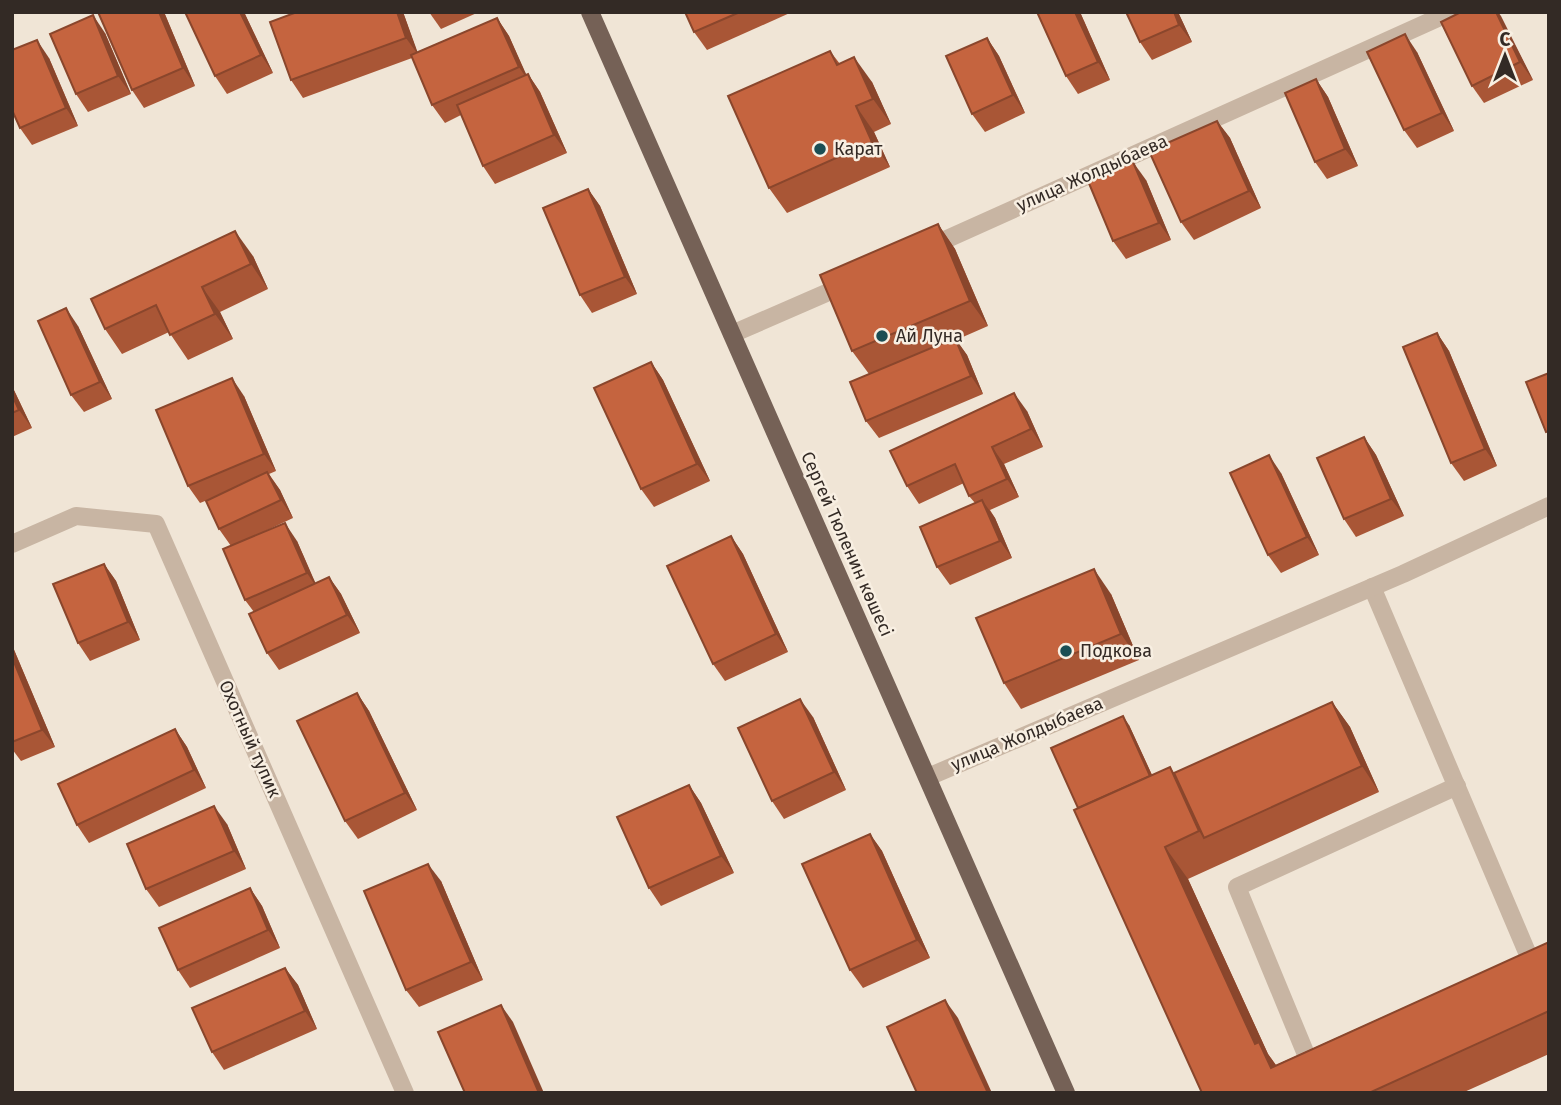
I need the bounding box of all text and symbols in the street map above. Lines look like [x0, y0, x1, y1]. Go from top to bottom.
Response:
north arrow [1470, 21, 1540, 91]
text: С [1500, 28, 1511, 51]
street label: улица Жолдыбаева [1013, 130, 1171, 216]
place label: Карат [834, 138, 883, 160]
marker: Карат [812, 141, 828, 157]
place label: Ай Луна [896, 325, 963, 347]
marker: Ай Луна [874, 328, 890, 344]
street label: Сергей Тюленин көшесі [796, 448, 898, 640]
place label: Подкова [1080, 640, 1152, 662]
marker: Подкова [1058, 643, 1074, 659]
street label: Охотный тупик [214, 677, 286, 802]
street label: улица Жолдыбаева [948, 692, 1106, 776]

